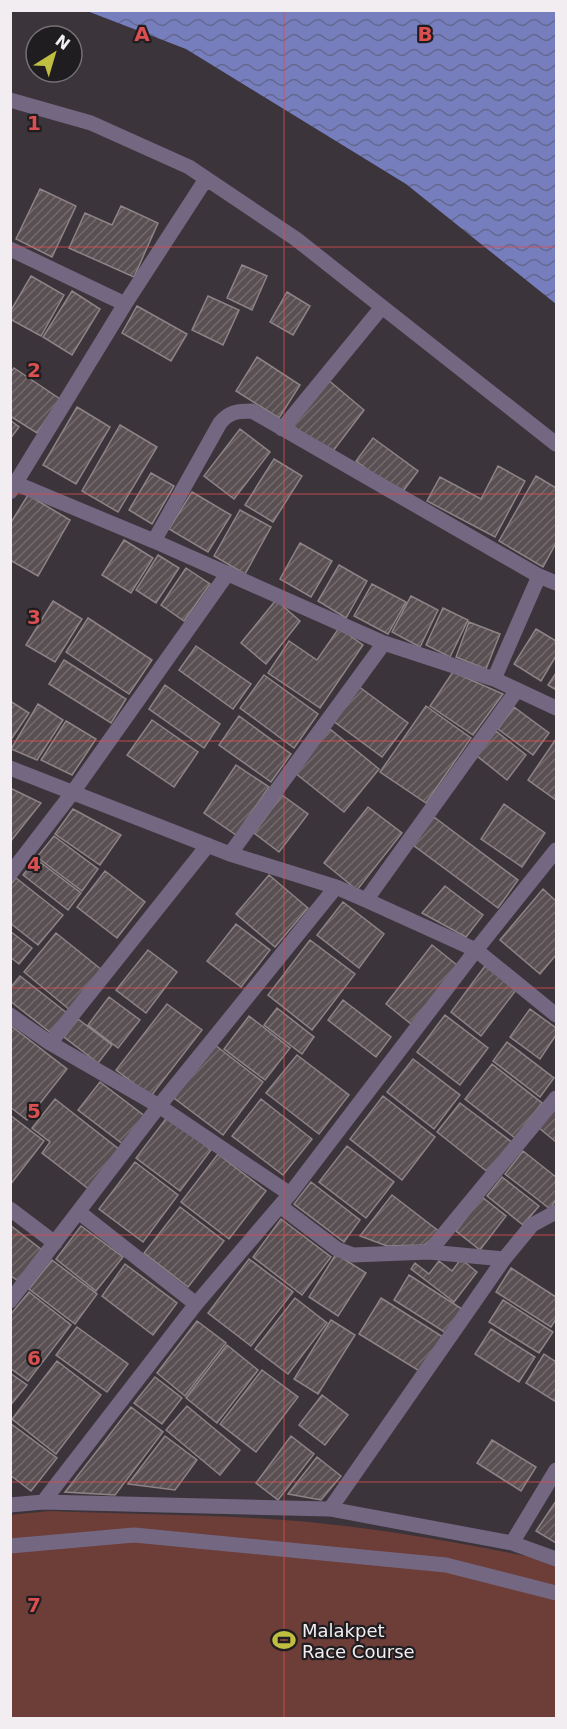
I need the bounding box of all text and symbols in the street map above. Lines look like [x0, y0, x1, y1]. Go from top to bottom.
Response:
text: A [134, 22, 150, 46]
text: B [417, 22, 433, 46]
north arrow [24, 24, 84, 84]
text: N [52, 31, 74, 54]
text: 1 [27, 111, 41, 135]
text: 2 [27, 358, 41, 382]
text: 3 [27, 605, 41, 629]
text: 4 [27, 852, 41, 876]
text: 5 [27, 1099, 41, 1123]
text: 6 [27, 1346, 41, 1370]
text: 7 [27, 1593, 41, 1617]
place label: Malakpet Race Course [302, 1620, 415, 1662]
sports icon: Malakpet Race Course [271, 1627, 297, 1653]

